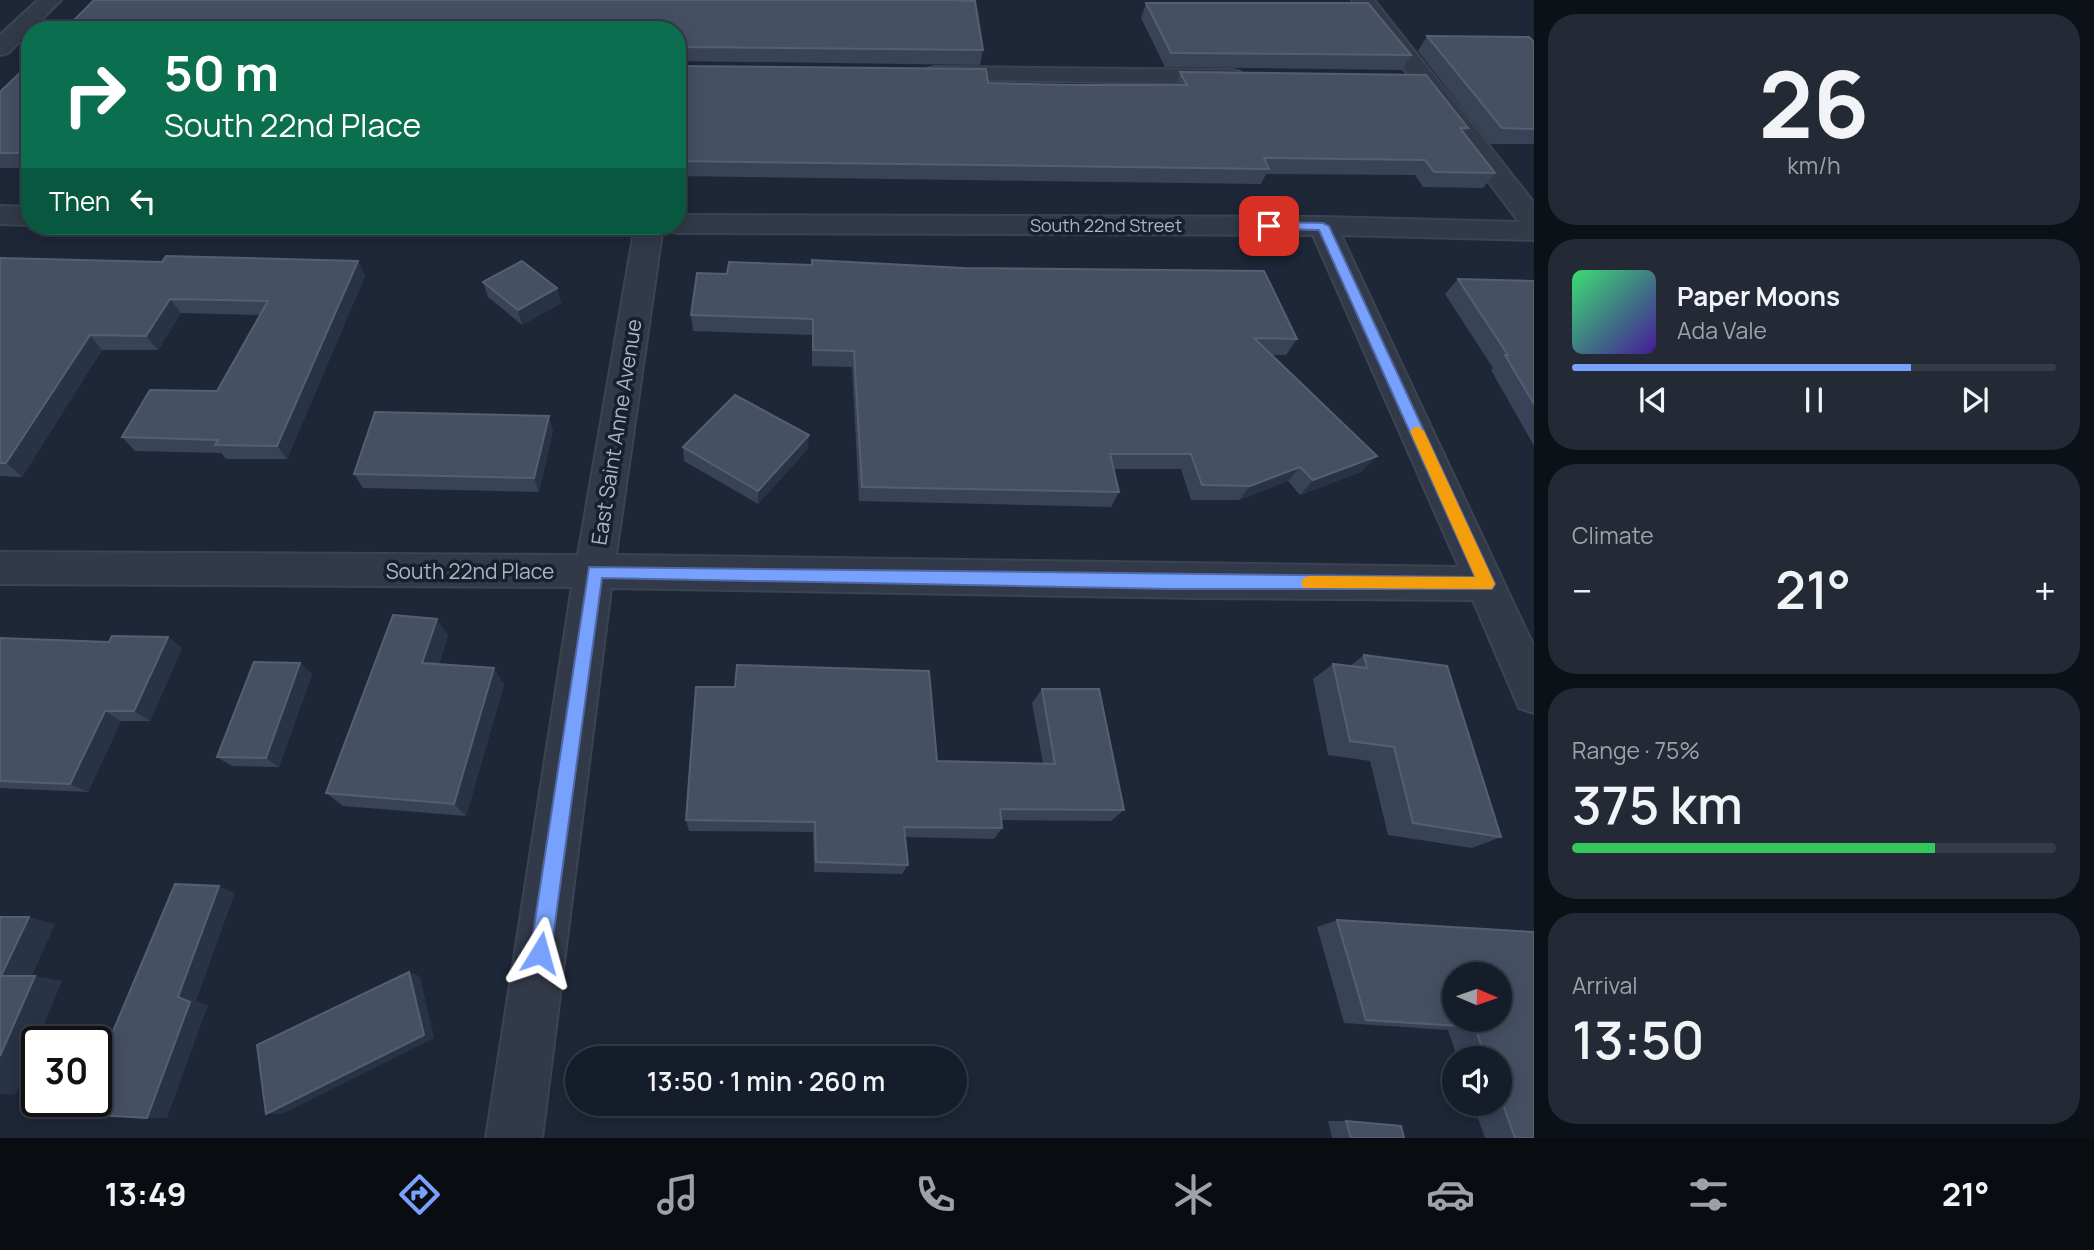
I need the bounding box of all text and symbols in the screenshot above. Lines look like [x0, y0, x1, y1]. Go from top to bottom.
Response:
text: 50 m [164, 39, 279, 106]
text: 26 [1759, 41, 1869, 165]
icon: right [49, 49, 140, 140]
text: South 22nd Place [164, 103, 421, 147]
text: km/h [1787, 149, 1841, 181]
icon: left [124, 182, 162, 220]
text: Then [49, 183, 110, 219]
pin [1239, 196, 1299, 256]
icon: arrive [1250, 207, 1288, 245]
street label: South 22nd Street [1030, 213, 1182, 237]
text: Paper Moons [1677, 278, 1840, 314]
text: Ada Vale [1677, 314, 1767, 346]
street label: East Saint Anne Avenue [584, 317, 648, 547]
icon: previous [1634, 381, 1672, 419]
icon: pause [1795, 381, 1833, 419]
icon: next [1956, 381, 1994, 419]
text: Climate [1572, 519, 1654, 551]
text: 21° [1775, 554, 1851, 625]
street label: South 22nd Place [386, 557, 554, 585]
text: − [1572, 564, 1593, 616]
text: + [2034, 564, 2056, 616]
text: Range · 75% [1572, 734, 1700, 766]
text: 375 km [1572, 769, 1743, 840]
position arrow [503, 916, 577, 990]
north arrow [1442, 962, 1512, 1032]
map controls [1442, 962, 1512, 1116]
text: Arrival [1572, 969, 1638, 1001]
text: 13:50 [1572, 1004, 1704, 1075]
speed limit sign: 30 [21, 1026, 112, 1117]
button: sound [1442, 1046, 1512, 1116]
text: 13:50 · 1 min · 260 m [647, 1063, 885, 1099]
icon: directions [395, 1170, 444, 1219]
icon: music [653, 1170, 702, 1219]
icon: phone [911, 1170, 960, 1219]
icon: climate [1169, 1170, 1218, 1219]
icon: car [1426, 1170, 1475, 1219]
icon: filters [1684, 1170, 1733, 1219]
text: 13:49 [104, 1172, 187, 1216]
text: 21° [1942, 1172, 1990, 1216]

